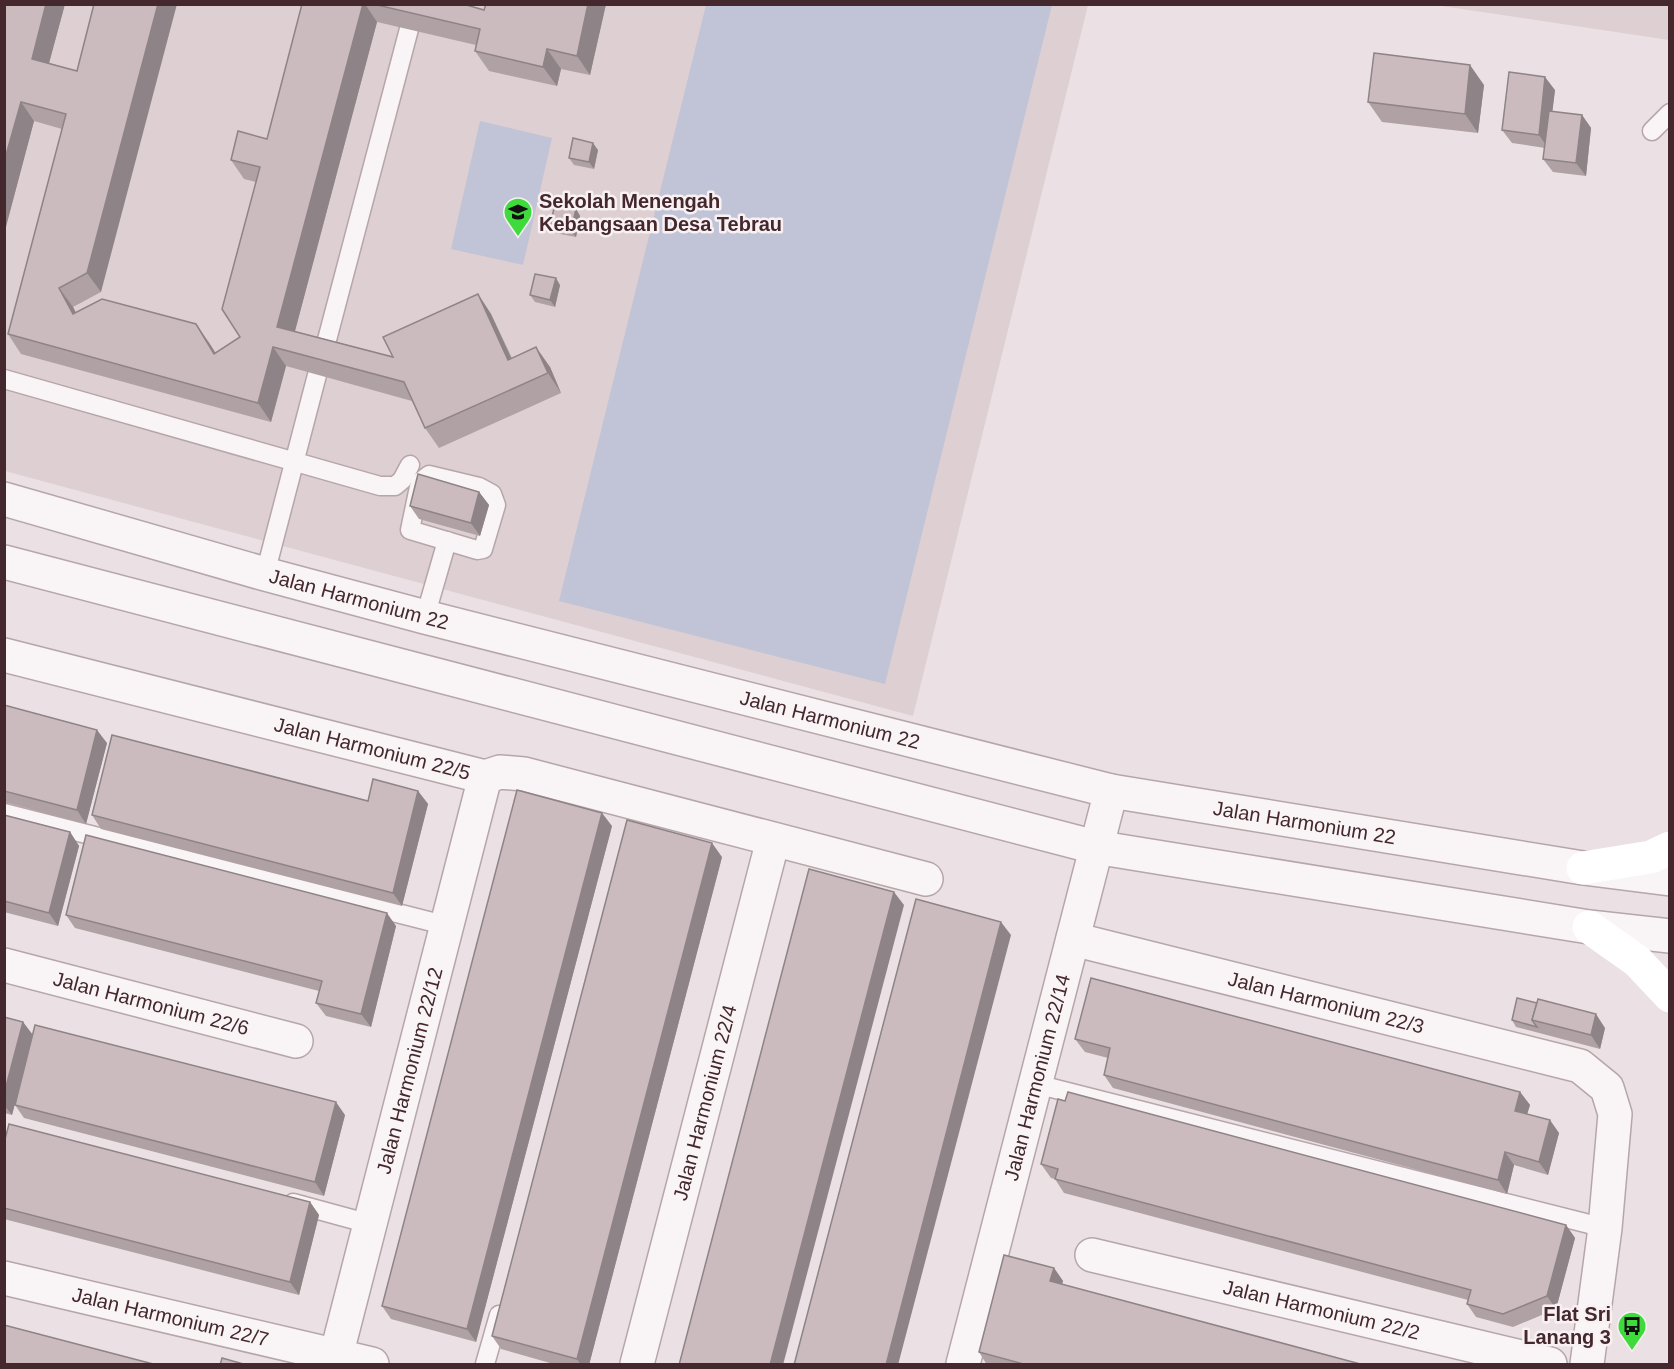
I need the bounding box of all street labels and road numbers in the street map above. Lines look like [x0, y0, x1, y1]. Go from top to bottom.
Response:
street label: Jalan Harmonium 22 [267, 565, 451, 634]
street label: Jalan Harmonium 22 [738, 686, 922, 753]
street label: Jalan Harmonium 22/5 [272, 713, 473, 784]
street label: Jalan Harmonium 22 [1212, 797, 1397, 848]
street label: Jalan Harmonium 22/12 [372, 965, 447, 1176]
street label: Jalan Harmonium 22/6 [51, 967, 251, 1039]
street label: Jalan Harmonium 22/3 [1226, 967, 1426, 1038]
street label: Jalan Harmonium 22/14 [1000, 972, 1074, 1183]
street label: Jalan Harmonium 22/4 [669, 1002, 741, 1203]
street label: Jalan Harmonium 22/2 [1221, 1276, 1422, 1344]
street label: Jalan Harmonium 22/7 [70, 1283, 271, 1351]

